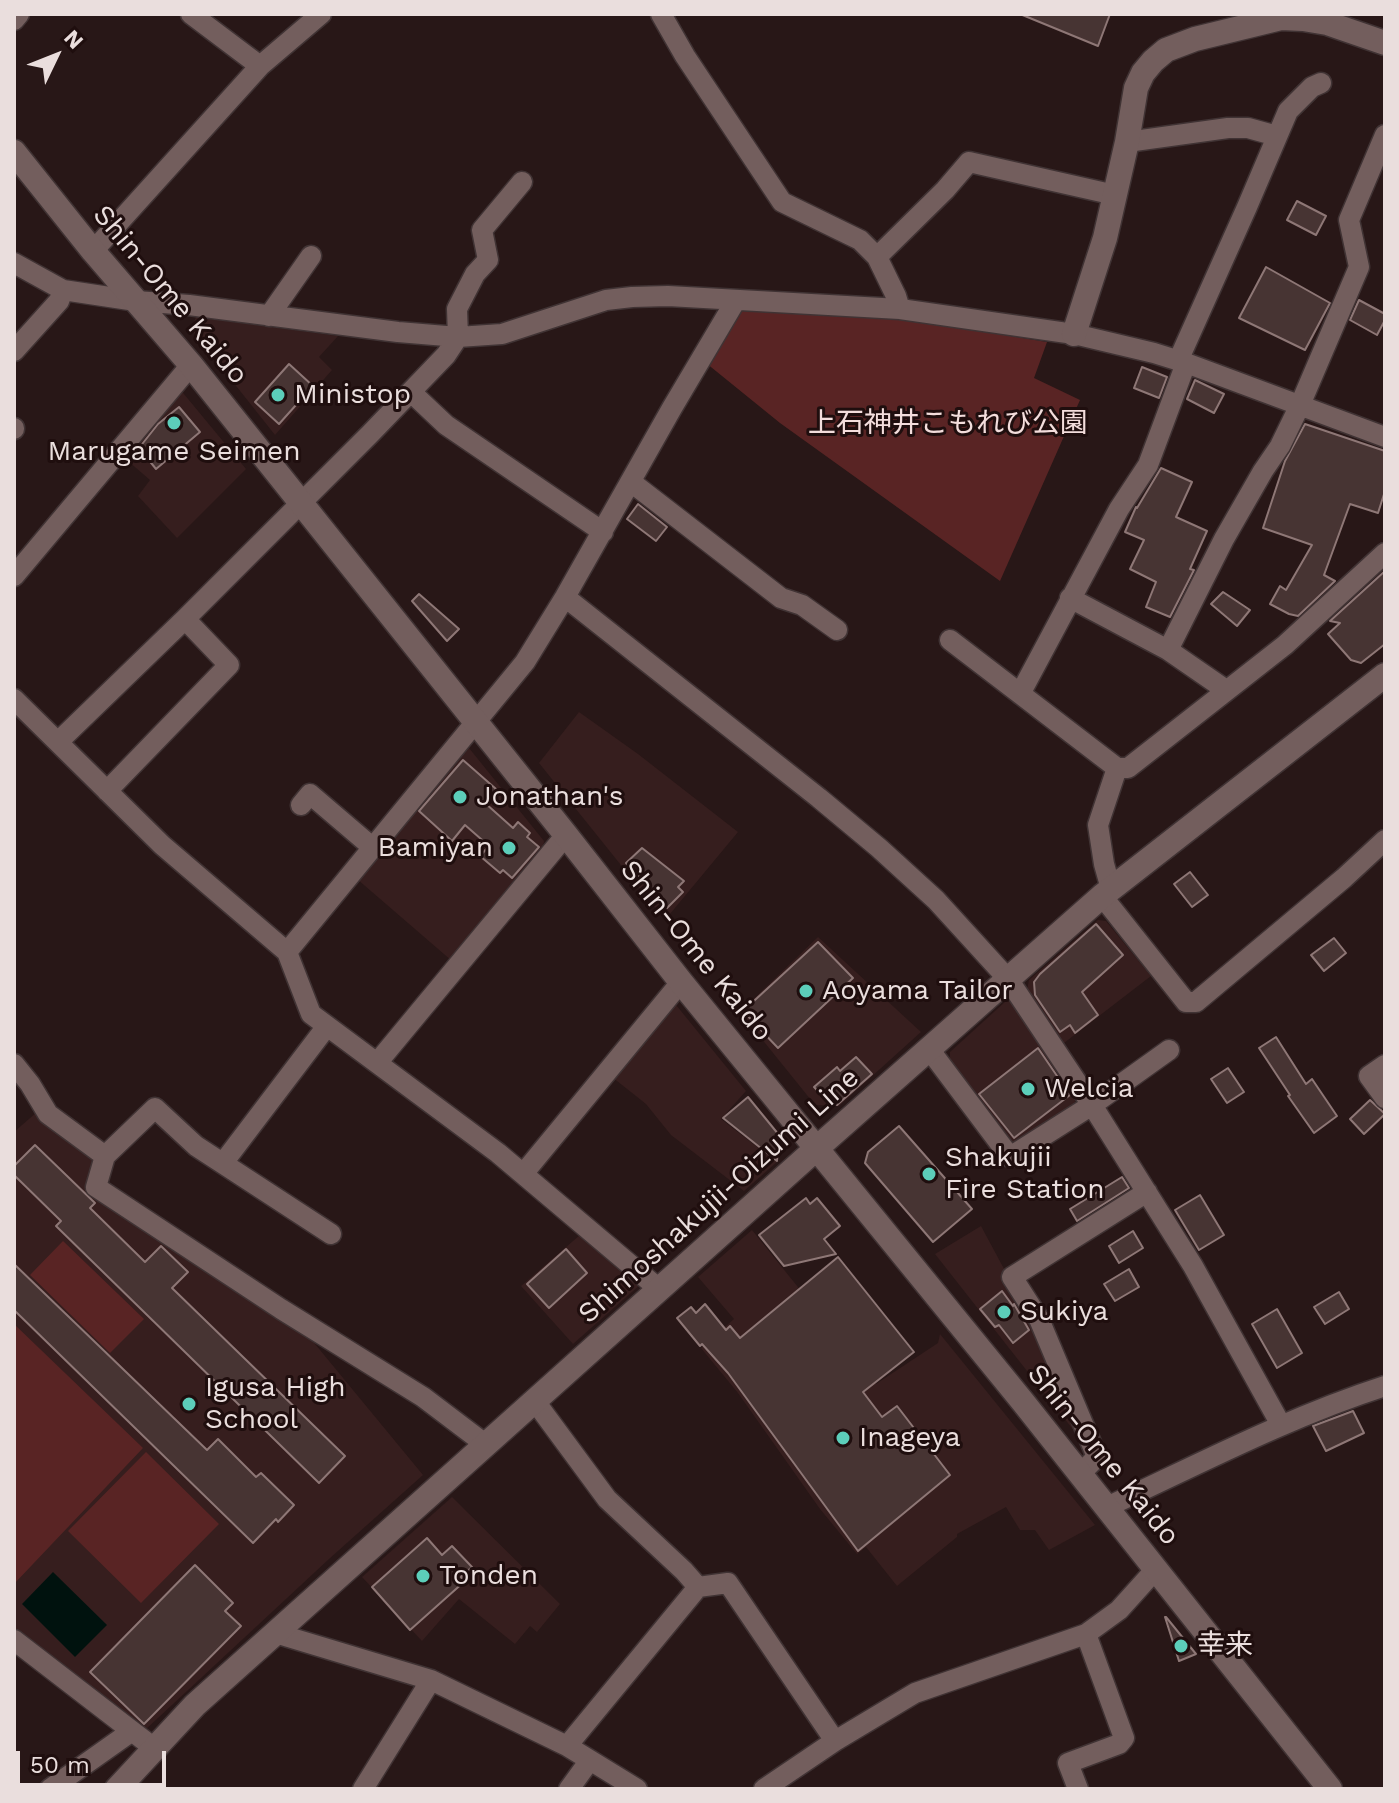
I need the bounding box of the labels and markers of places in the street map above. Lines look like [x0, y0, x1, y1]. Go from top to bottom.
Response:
place label: Ministop [294, 378, 411, 412]
marker: Ministop [269, 386, 287, 404]
marker: Marugame Seimen [165, 414, 183, 432]
place label: Marugame Seimen [47, 435, 301, 469]
place label: Jonathan's [476, 780, 624, 814]
marker: Jonathan's [451, 788, 469, 806]
place label: Bamiyan [377, 831, 493, 865]
marker: Bamiyan [500, 839, 518, 857]
place label: Aoyama Tailor [822, 974, 1013, 1008]
marker: Aoyama Tailor [797, 982, 815, 1000]
place label: Welcia [1044, 1072, 1134, 1106]
marker: Welcia [1019, 1080, 1037, 1098]
place label: Shakujii Fire Station [945, 1141, 1104, 1207]
marker: Shakujii Fire Station [920, 1165, 938, 1183]
place label: Sukiya [1020, 1295, 1108, 1329]
marker: Sukiya [995, 1303, 1013, 1321]
place label: Igusa High School [205, 1371, 346, 1437]
marker: Igusa High School [180, 1395, 198, 1413]
place label: Inageya [859, 1421, 961, 1455]
marker: Inageya [834, 1429, 852, 1447]
place label: Tonden [439, 1559, 538, 1593]
marker: Tonden [414, 1567, 432, 1585]
place label: 幸来 [1197, 1629, 1253, 1663]
marker: 幸来 [1172, 1637, 1190, 1655]

